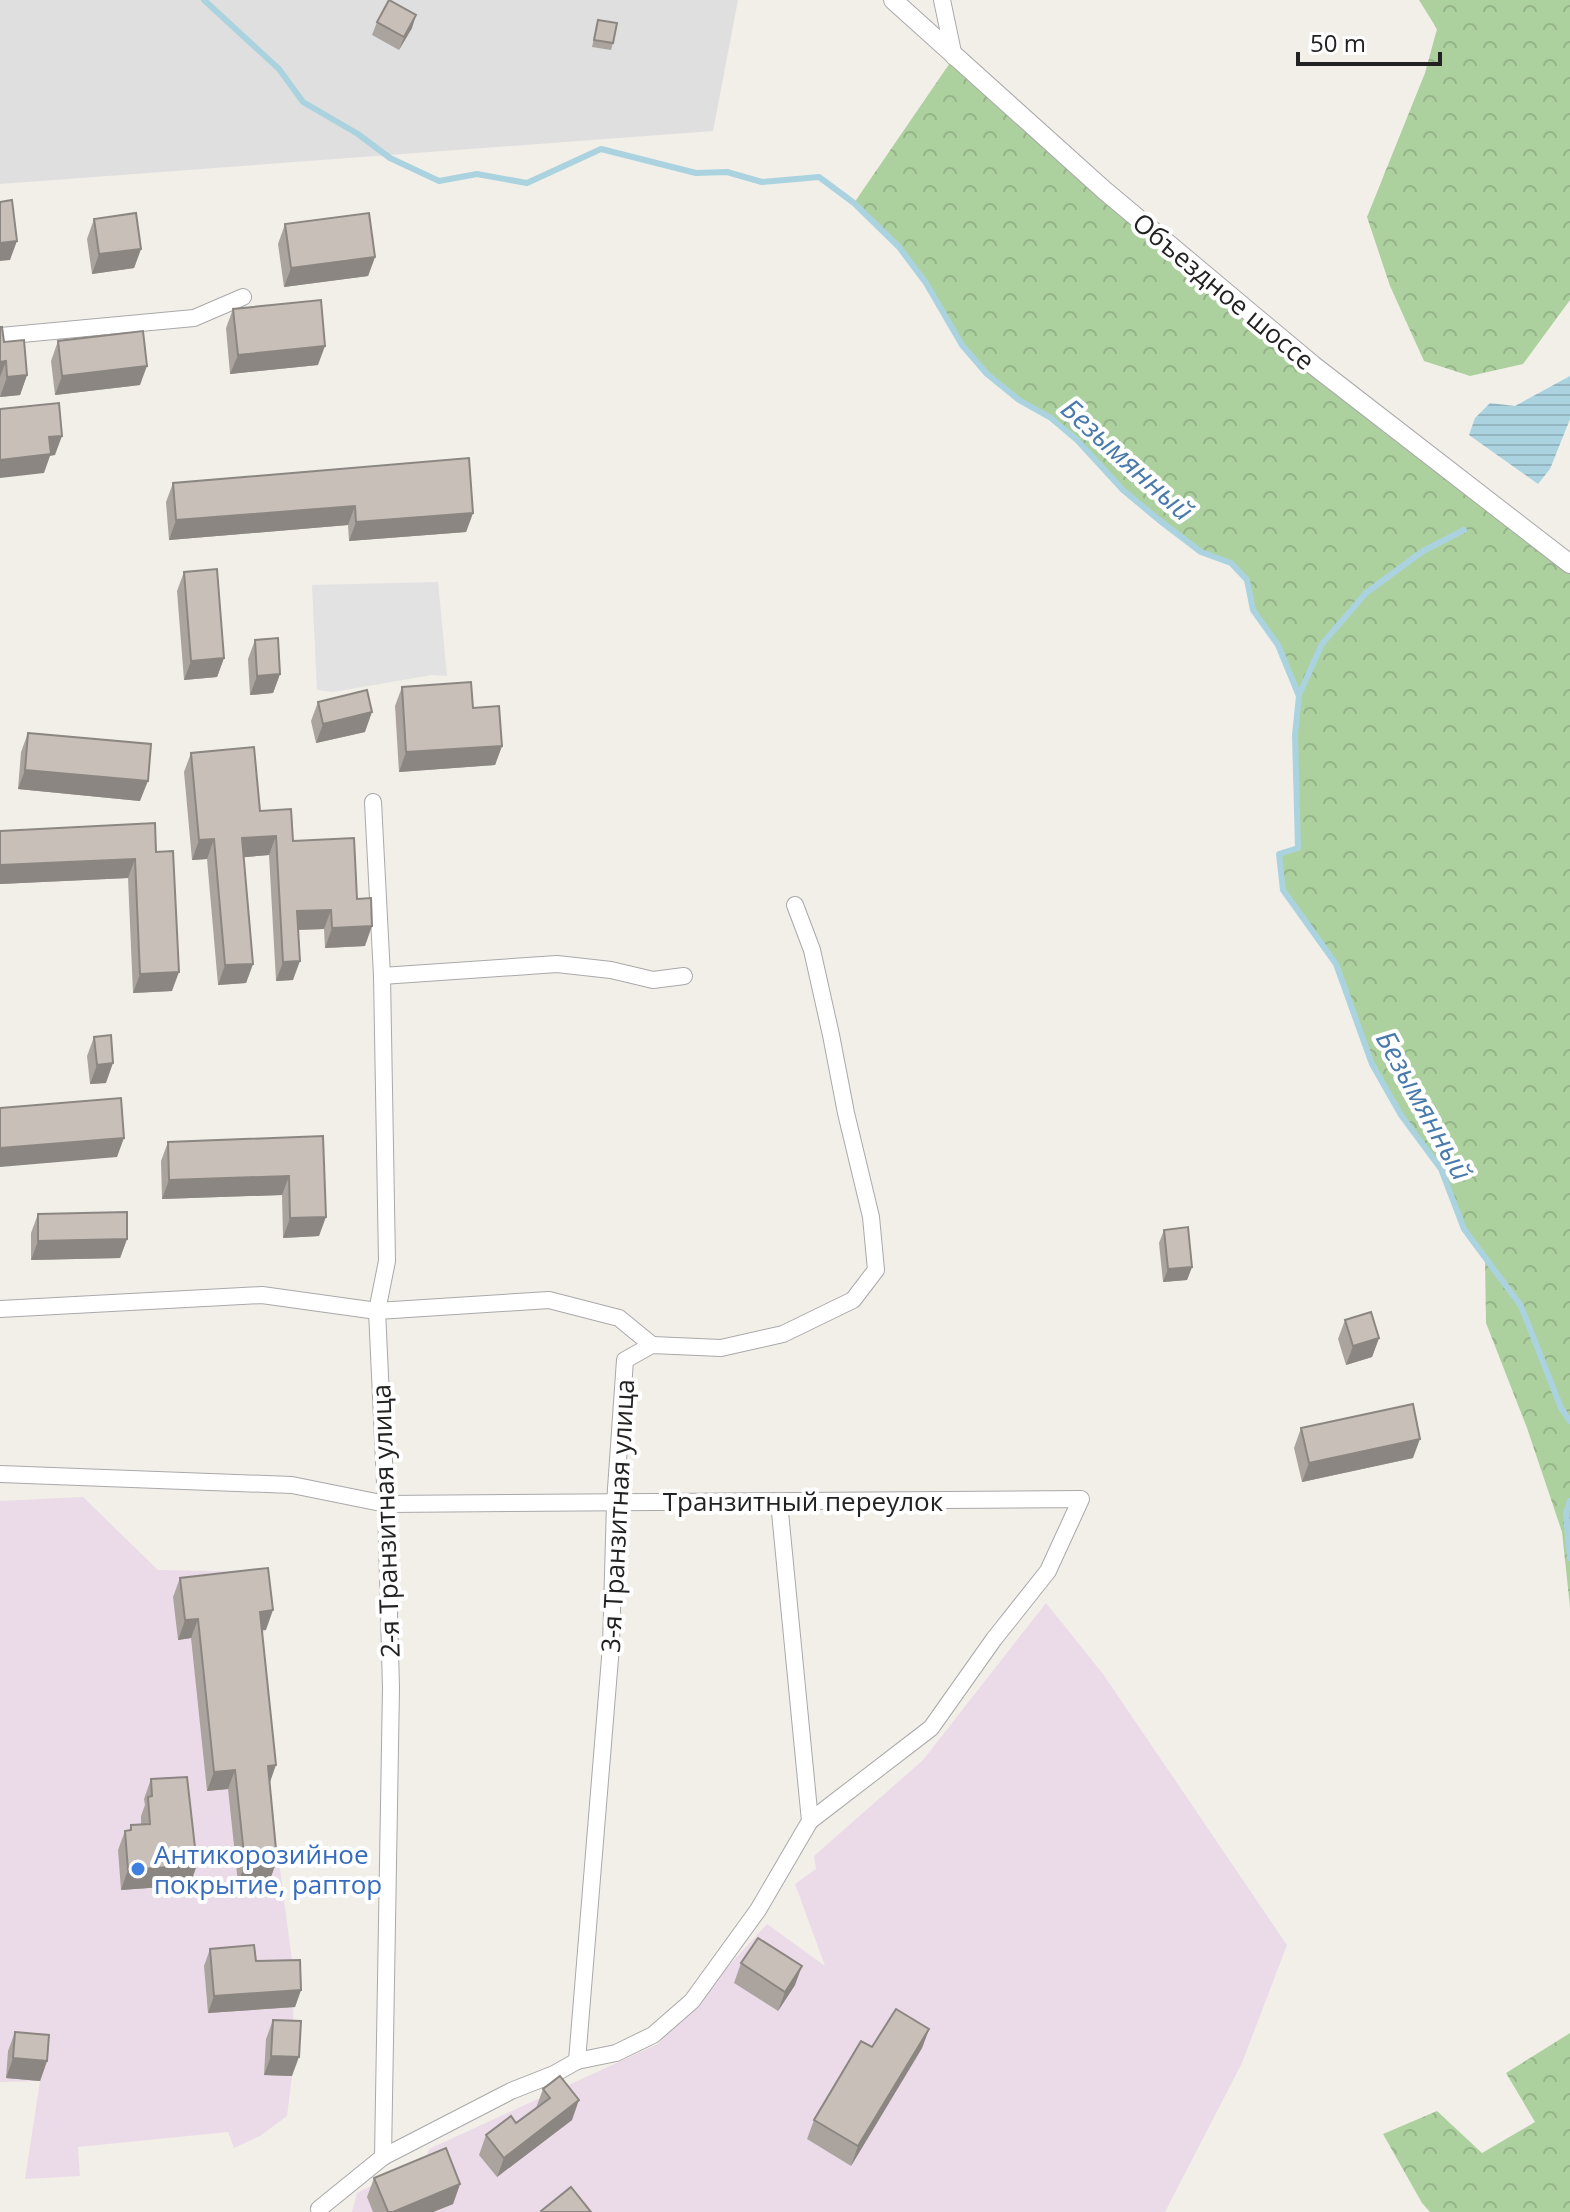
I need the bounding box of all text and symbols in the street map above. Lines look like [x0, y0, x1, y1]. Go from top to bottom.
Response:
scale bar [1298, 16, 1440, 66]
text: 50 m [1310, 26, 1366, 59]
street label: Объездное шоссе [1125, 204, 1323, 378]
water label: Безымянный [1054, 389, 1202, 529]
water label: Безымянный [1368, 1023, 1482, 1187]
street label: 3-я Транзитная улица [592, 1378, 642, 1654]
street label: 2-я Транзитная улица [362, 1383, 408, 1659]
street label: Транзитный переулок [663, 1483, 944, 1519]
place label: Антикорозийное покрытие, раптор [154, 1836, 382, 1902]
marker: Антикорозийное покрытие, раптор [129, 1860, 147, 1878]

